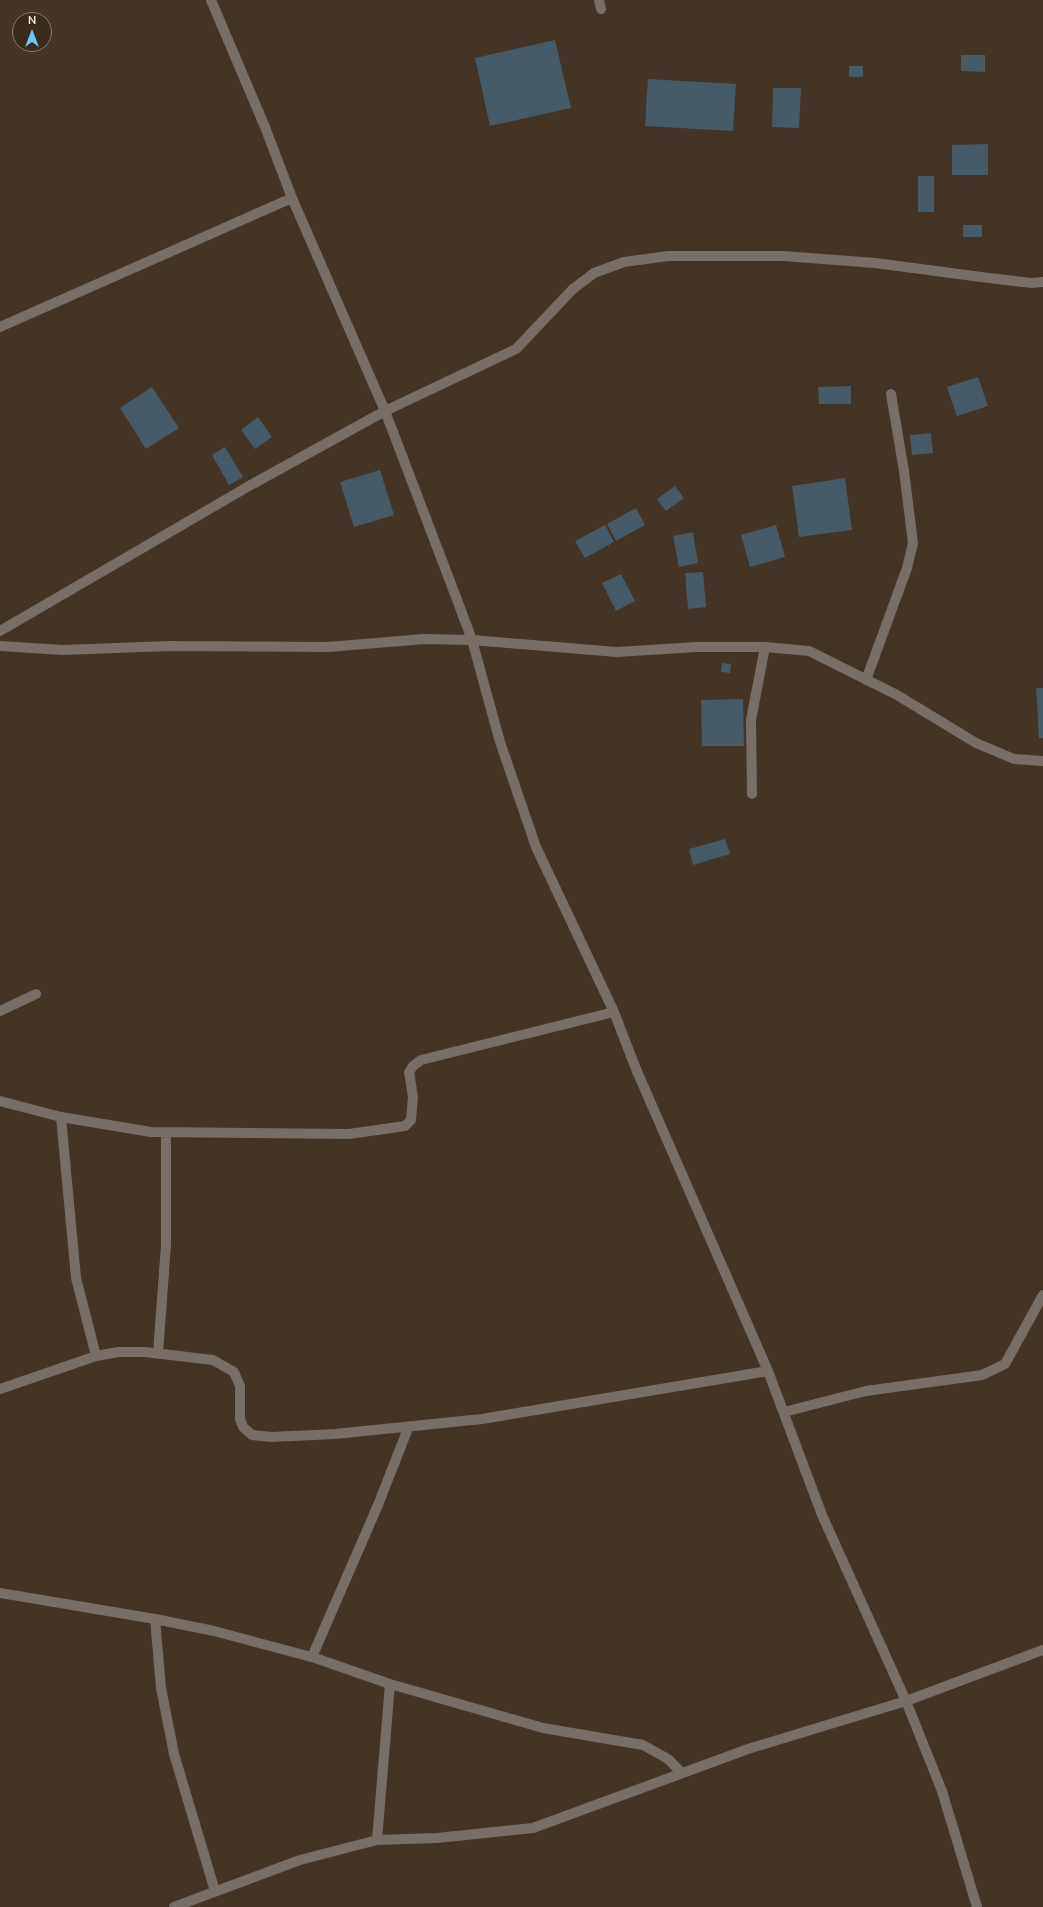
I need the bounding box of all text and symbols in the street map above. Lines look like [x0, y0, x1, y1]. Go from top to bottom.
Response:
north arrow [12, 12, 52, 52]
text: N [28, 13, 36, 28]

